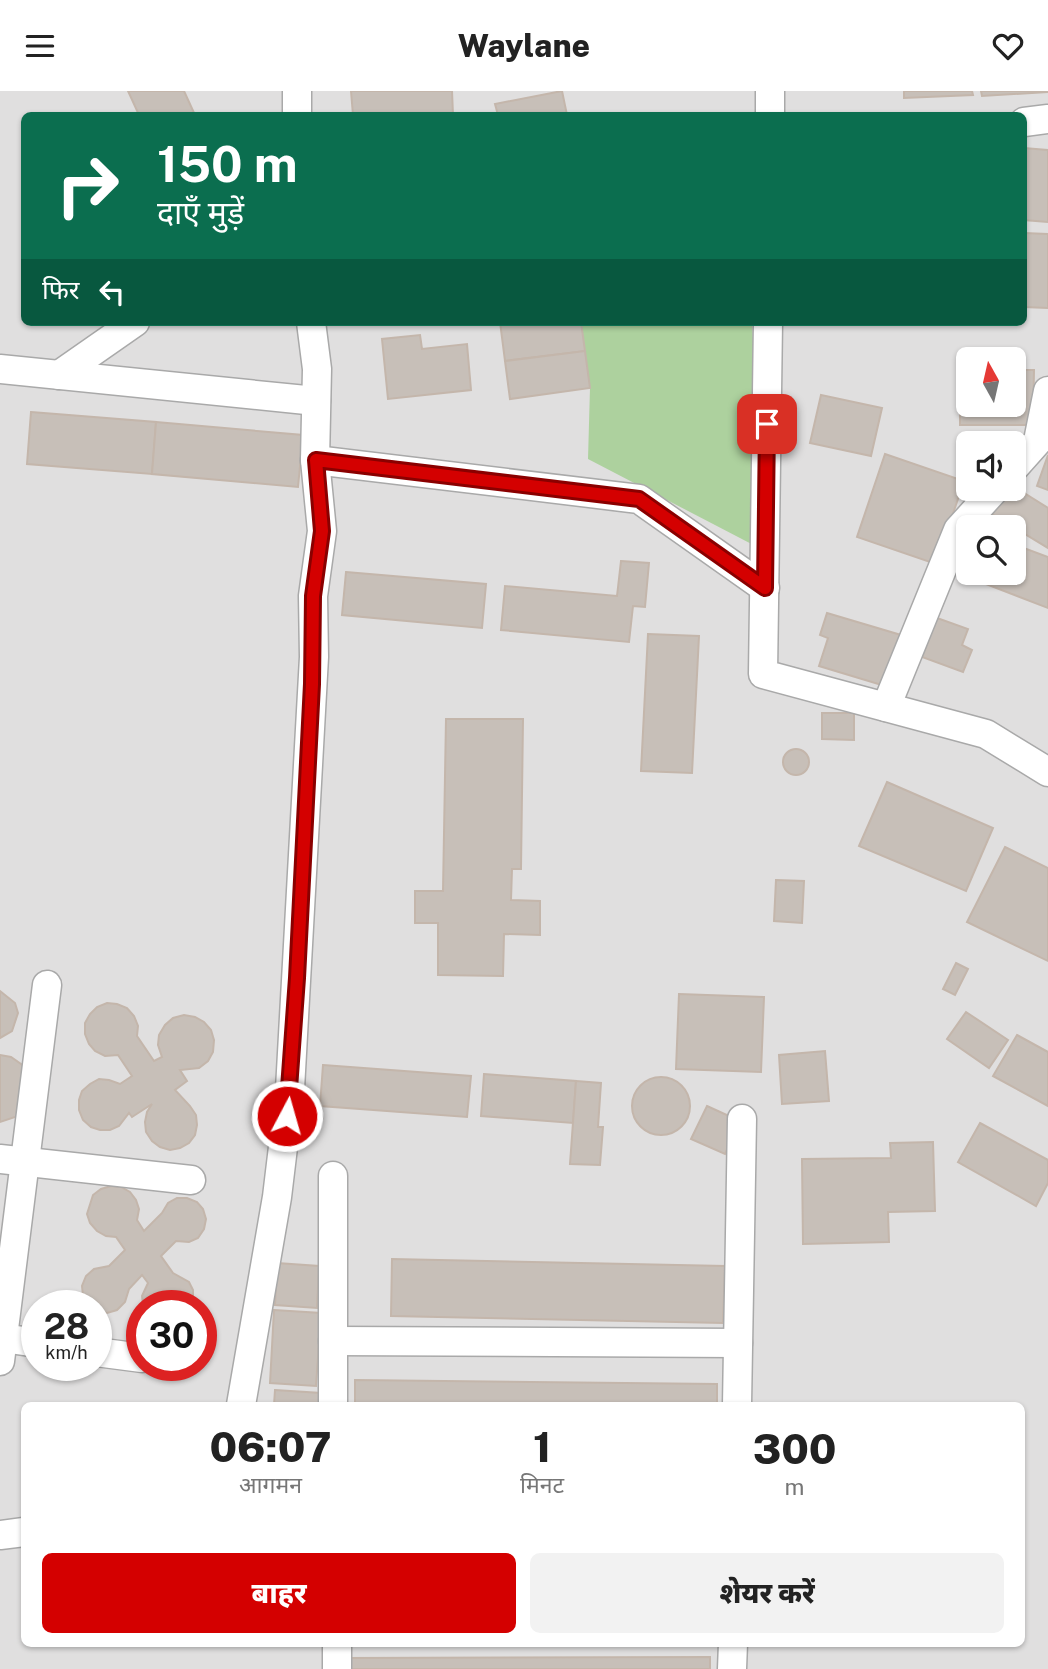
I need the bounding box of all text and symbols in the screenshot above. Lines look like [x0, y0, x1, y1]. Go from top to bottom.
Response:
icon: menu [21, 27, 59, 65]
text: Waylane [458, 27, 590, 64]
icon: heart [989, 27, 1027, 65]
text: 150 m [157, 135, 298, 193]
icon: right [42, 140, 133, 231]
text: दाएँ मुड़ें [157, 194, 244, 231]
icon: left [93, 273, 131, 311]
text: फिर [42, 274, 79, 305]
north arrow [956, 347, 1026, 417]
map controls [956, 347, 1026, 585]
pin [737, 394, 797, 454]
icon: arrive [748, 405, 786, 443]
button: sound [956, 431, 1026, 501]
button: search [956, 515, 1026, 585]
position arrow [250, 1079, 324, 1153]
speed limit sign: 30 [126, 1290, 217, 1381]
text: 28 [44, 1306, 89, 1347]
text: km/h [45, 1342, 88, 1363]
text: 06:07 [209, 1422, 332, 1471]
text: 1 [533, 1422, 551, 1471]
text: 300 [753, 1424, 837, 1473]
text: आगमन [239, 1471, 302, 1498]
text: मिनट [520, 1471, 564, 1498]
text: m [785, 1473, 805, 1500]
button: बाहर [42, 1553, 516, 1633]
button: शेयर करें [530, 1553, 1004, 1633]

